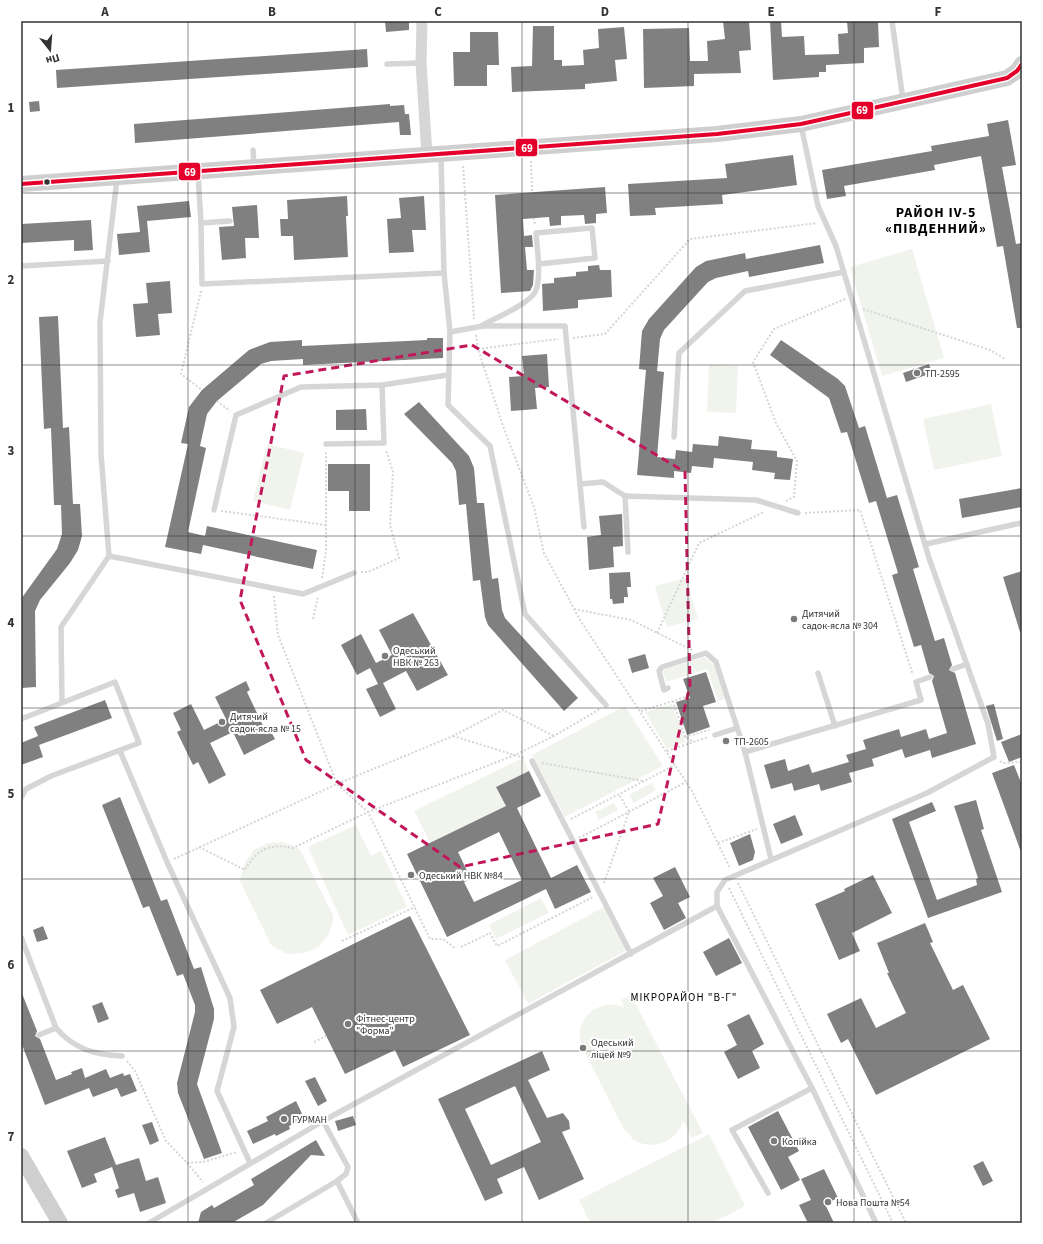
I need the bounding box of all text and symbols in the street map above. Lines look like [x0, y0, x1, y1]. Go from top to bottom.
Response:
text: A [100, 3, 109, 21]
text: B [268, 3, 276, 21]
text: C [434, 3, 442, 21]
text: D [601, 3, 609, 21]
text: E [767, 3, 775, 21]
text: F [935, 3, 942, 21]
north arrow [30, 30, 70, 70]
text: Пн [44, 50, 62, 68]
text: 1 [8, 99, 15, 117]
line badge: 69 [851, 101, 874, 120]
text: 69 [856, 103, 868, 118]
line badge: 69 [515, 138, 538, 157]
text: 69 [521, 141, 533, 156]
line badge: 69 [178, 162, 201, 181]
text: 69 [184, 165, 196, 180]
unlabelled marker [42, 177, 52, 187]
district label: РАЙОН IV-5 «ПІВДЕННИЙ» [885, 203, 987, 239]
text: 2 [8, 271, 15, 289]
place label: ТП-2595 [925, 367, 960, 381]
marker: ТП-2595 [912, 368, 922, 378]
text: 3 [8, 442, 15, 460]
place label: Дитячий садок-ясла № 304 [802, 607, 878, 633]
text: 4 [8, 614, 15, 632]
marker: Дитячий садок-ясла № 304 [789, 614, 799, 624]
place label: Одеський НВК № 263 [393, 644, 439, 670]
marker: Одеський НВК № 263 [380, 651, 390, 661]
place label: Дитячий садок-ясла № 15 [230, 710, 301, 736]
marker: Дитячий садок-ясла № 15 [217, 717, 227, 727]
place label: ТП-2605 [734, 735, 769, 749]
marker: ТП-2605 [721, 736, 731, 746]
text: 5 [8, 785, 15, 803]
place label: Одеський НВК №84 [419, 869, 503, 883]
marker: Одеський НВК №84 [406, 870, 416, 880]
text: 6 [8, 956, 15, 974]
district label: МІКРОРАЙОН "В-Г" [630, 990, 738, 1005]
place label: Фітнес-центр "Форма" [356, 1012, 415, 1038]
marker: Фітнес-центр "Форма" [343, 1019, 353, 1029]
place label: Одеський ліцей №9 [591, 1036, 634, 1062]
marker: Одеський ліцей №9 [578, 1043, 588, 1053]
place label: ГУРМАН [292, 1113, 327, 1127]
marker: ГУРМАН [279, 1114, 289, 1124]
text: 7 [8, 1128, 15, 1146]
place label: Копійка [782, 1135, 817, 1149]
marker: Копійка [769, 1136, 779, 1146]
place label: Нова Пошта №54 [836, 1196, 910, 1210]
marker: Нова Пошта №54 [823, 1197, 833, 1207]

